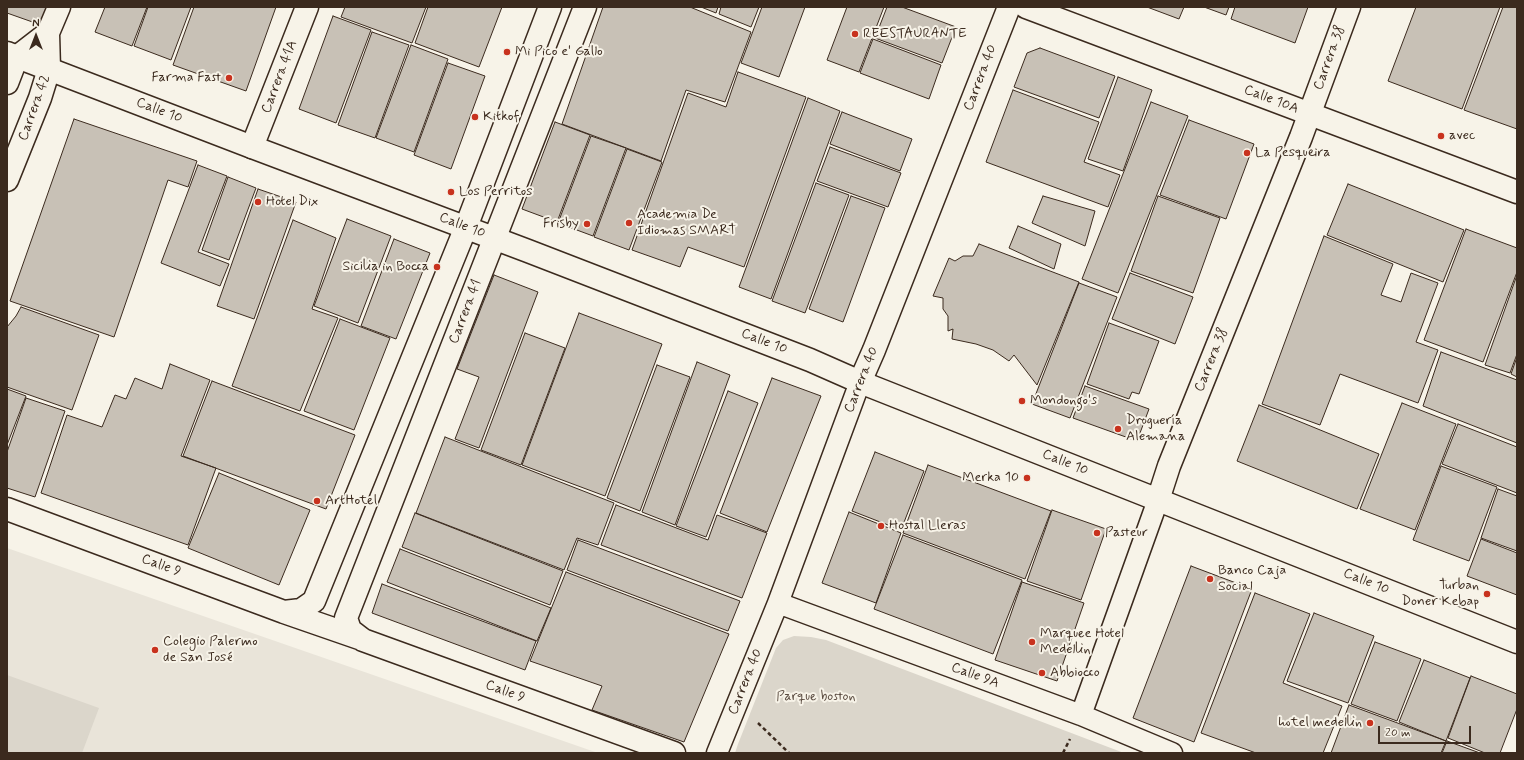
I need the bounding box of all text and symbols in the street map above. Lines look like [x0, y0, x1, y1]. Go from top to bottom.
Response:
north arrow [16, 16, 56, 56]
text: N [32, 17, 40, 31]
street label: Carrera 38 [1311, 23, 1349, 93]
place label: REESTAURANTE [863, 26, 967, 42]
marker: REESTAURANTE [850, 29, 860, 39]
street label: Carrera 41A [258, 38, 302, 116]
street label: Carrera 40 [961, 42, 1001, 114]
place label: Mi Pico e' Gallo [515, 44, 603, 60]
marker: Mi Pico e' Gallo [502, 47, 512, 57]
place label: Farma Fast [152, 70, 221, 86]
street label: Carrera 42 [15, 73, 55, 143]
marker: Farma Fast [224, 73, 234, 83]
street label: Calle 10A [1241, 82, 1301, 118]
street label: Calle 10 [134, 95, 184, 127]
place label: Kitkof [483, 109, 520, 125]
marker: Kitkof [470, 112, 480, 122]
place label: avec [1449, 128, 1475, 144]
marker: avec [1436, 131, 1446, 141]
place label: La Pesqueira [1255, 145, 1330, 161]
marker: La Pesqueira [1242, 148, 1252, 158]
place label: Los Perritos [459, 184, 532, 200]
marker: Los Perritos [446, 187, 456, 197]
place label: Hotel Dix [266, 194, 318, 210]
marker: Hotel Dix [253, 197, 263, 207]
place label: Academia De Idiomas SMART [637, 207, 736, 240]
street label: Calle 10 [437, 210, 487, 242]
place label: Frisby [543, 216, 579, 232]
marker: Academia De Idiomas SMART [624, 218, 634, 228]
marker: Frisby [582, 219, 592, 229]
place label: Sicilia in Bocca [342, 259, 429, 275]
marker: Sicilia in Bocca [432, 262, 442, 272]
street label: Carrera 41 [446, 277, 486, 347]
street label: Calle 10 [739, 326, 789, 358]
street label: Carrera 38 [1192, 326, 1232, 394]
street label: Carrera 40 [841, 345, 883, 415]
place label: Mondongo's [1030, 393, 1097, 409]
marker: Mondongo's [1017, 396, 1027, 406]
place label: Droguería Alemana [1126, 413, 1185, 446]
marker: Droguería Alemana [1113, 424, 1123, 434]
street label: Calle 10 [1040, 446, 1090, 480]
place label: Merka 10 [962, 470, 1019, 486]
marker: Merka 10 [1022, 473, 1032, 483]
place label: ArtHotel [325, 493, 377, 509]
marker: ArtHotel [312, 496, 322, 506]
place label: Hostal Lleras [889, 518, 966, 534]
marker: Hostal Lleras [876, 521, 886, 531]
place label: Pasteur [1105, 525, 1148, 541]
marker: Pasteur [1092, 528, 1102, 538]
street label: Calle 9 [139, 551, 183, 581]
place label: Banco Caja Social [1218, 563, 1286, 596]
street label: Calle 10 [1341, 565, 1391, 599]
marker: Banco Caja Social [1205, 574, 1215, 584]
place label: Turban Doner Kebap [1401, 578, 1479, 610]
marker: Turban Doner Kebap [1482, 589, 1492, 599]
place label: Marquee Hotel Medellin [1040, 626, 1124, 658]
place label: Colegio Palermo de San José [163, 634, 258, 666]
marker: Marquee Hotel Medellin [1027, 637, 1037, 647]
marker: Colegio Palermo de San José [150, 645, 160, 655]
street label: Carrera 40 [725, 647, 767, 717]
street label: Calle 9A [949, 660, 1001, 692]
place label: Abbiocco [1050, 665, 1100, 681]
marker: Abbiocco [1037, 668, 1047, 678]
street label: Calle 9 [483, 677, 527, 707]
park label: Parque boston [776, 689, 856, 705]
place label: hotel medellin [1278, 715, 1362, 731]
marker: hotel medellin [1365, 718, 1375, 728]
scale bar [1380, 718, 1473, 744]
text: 20 m [1385, 725, 1411, 741]

